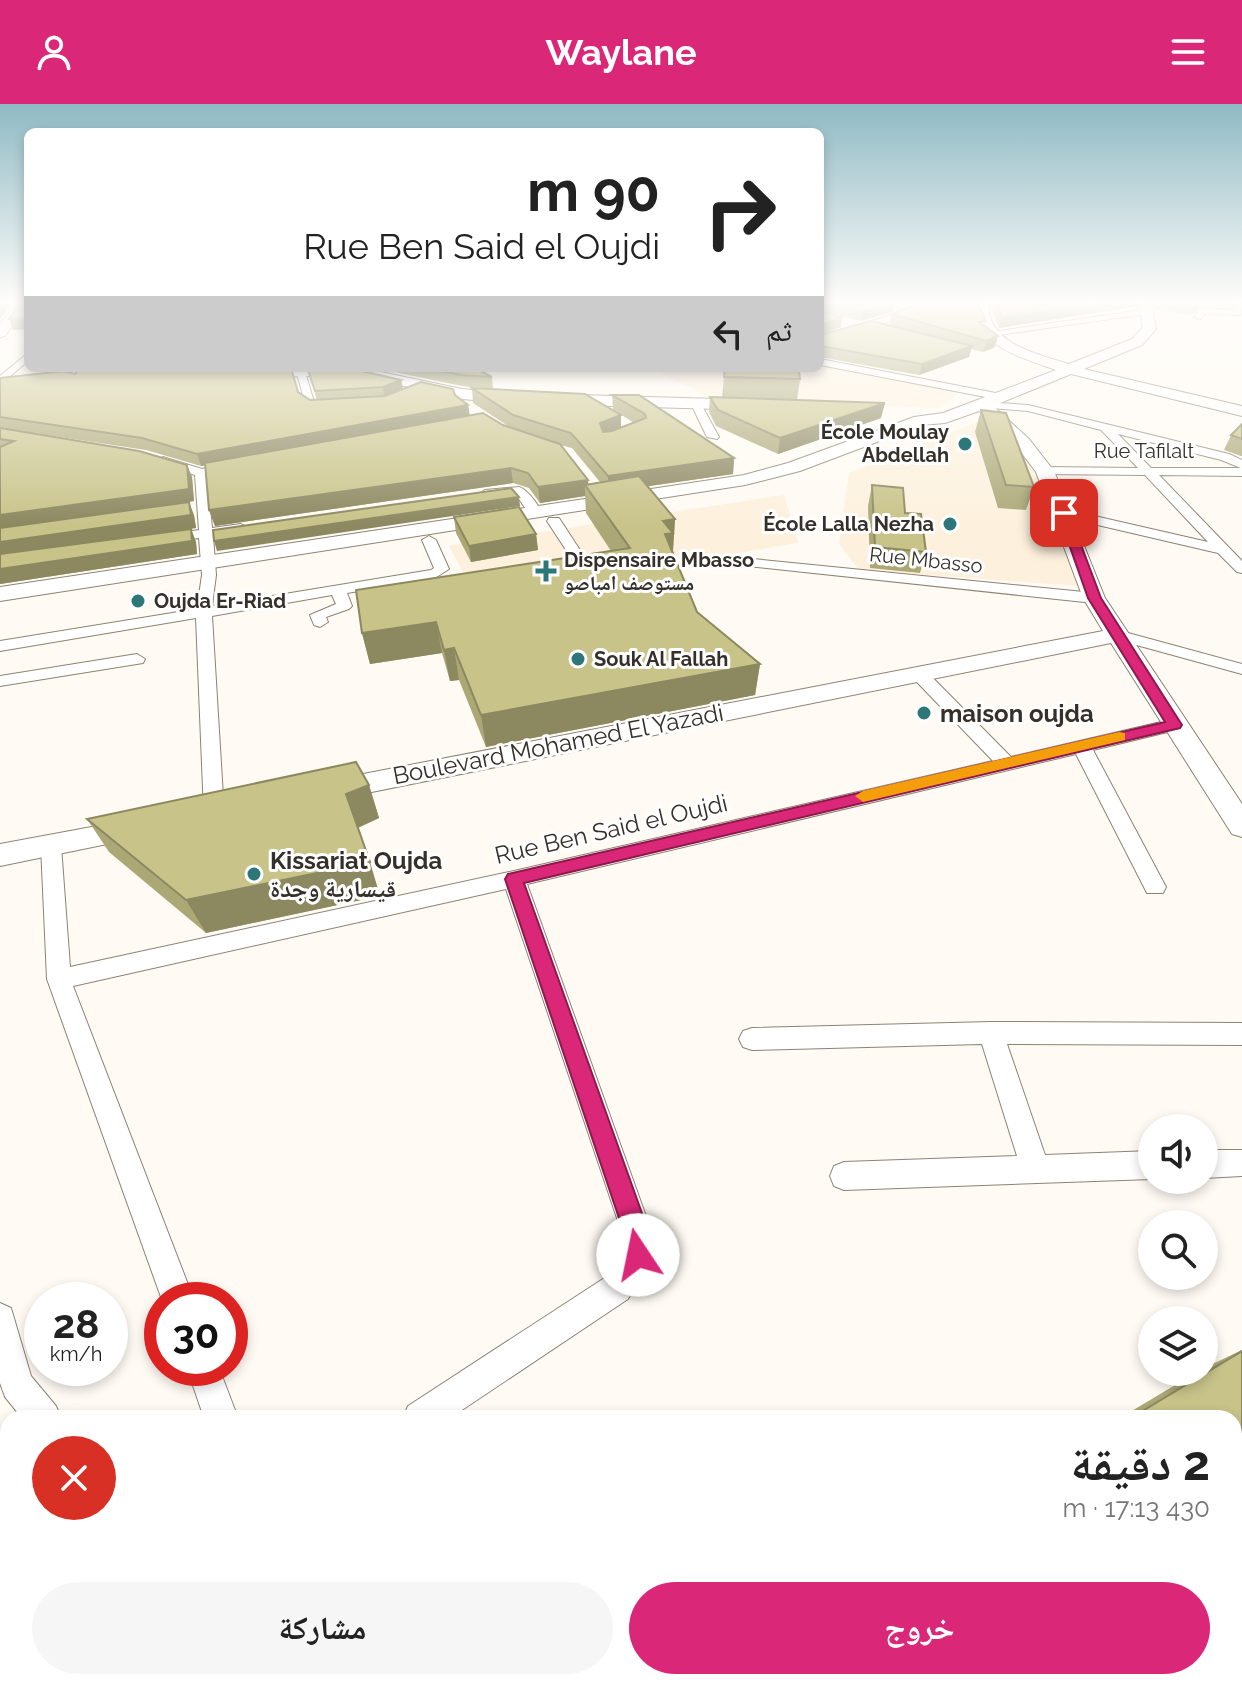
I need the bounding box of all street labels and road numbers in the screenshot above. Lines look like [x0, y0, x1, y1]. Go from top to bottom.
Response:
street label: Rue Tafilalt [1094, 439, 1195, 463]
street label: Rue Mbasso [868, 542, 984, 578]
street label: Boulevard Mohamed El Yazadi [390, 698, 726, 790]
street label: Rue Ben Said el Oujdi [492, 788, 730, 870]

